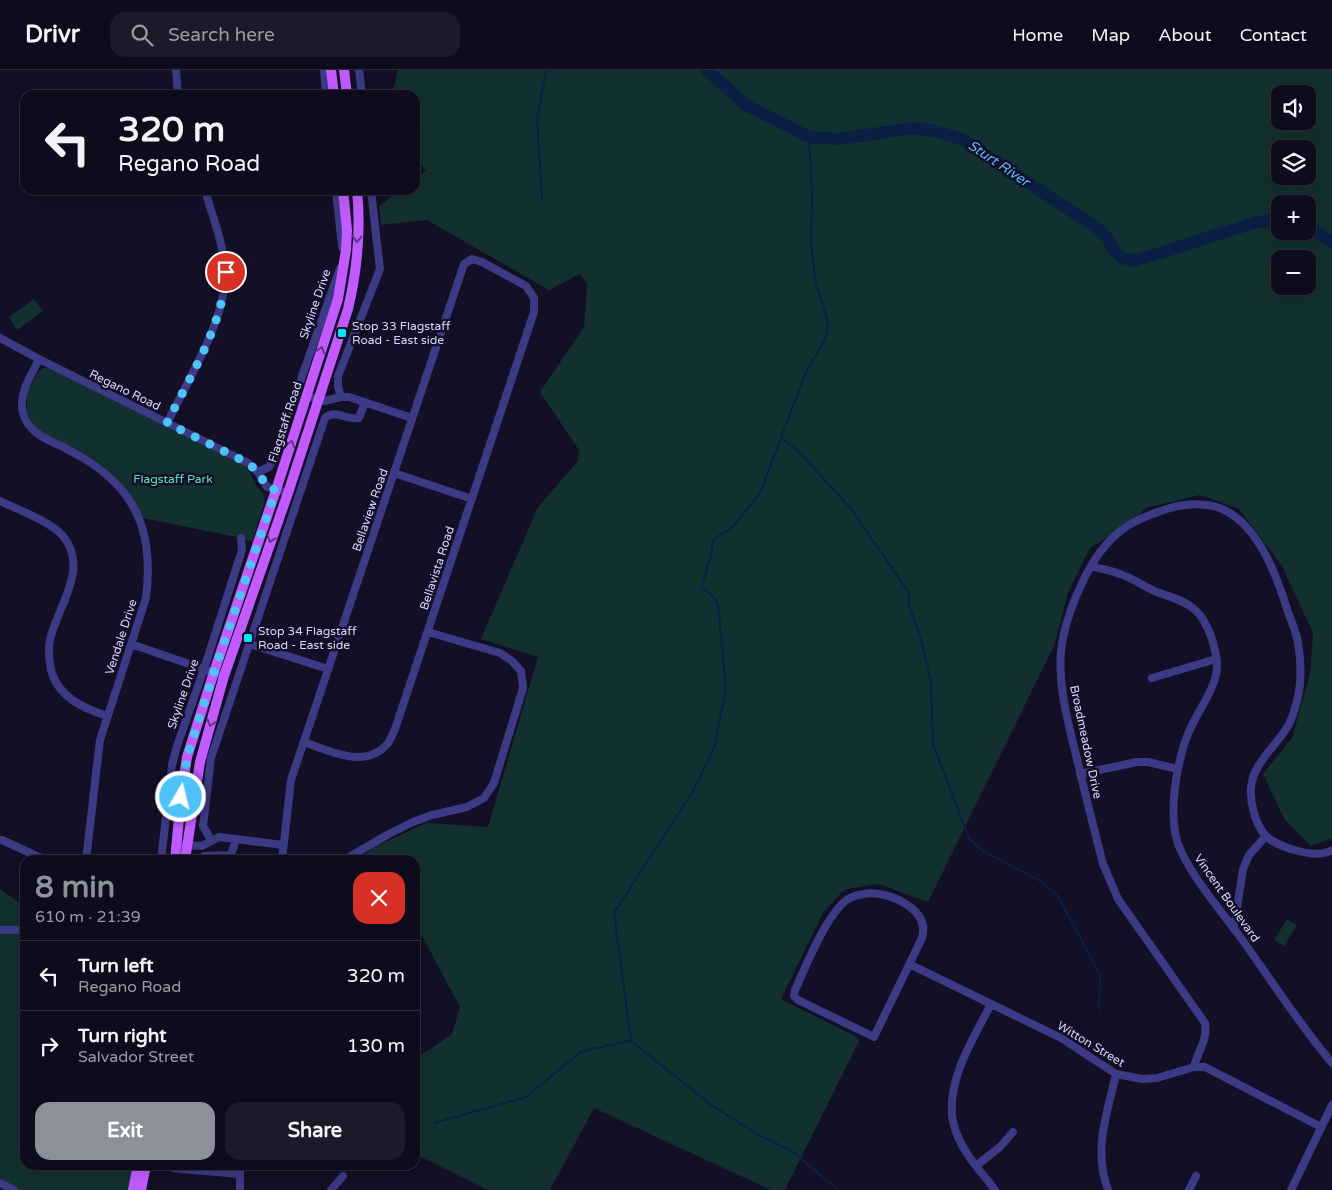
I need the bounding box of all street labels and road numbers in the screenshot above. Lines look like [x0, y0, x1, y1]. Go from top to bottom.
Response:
street label: Skyline Drive [296, 267, 334, 341]
street label: Regano Road [87, 367, 163, 413]
street label: Flagstaff Road [265, 380, 305, 464]
street label: Bellaview Road [349, 467, 391, 553]
street label: Bellavista Road [417, 524, 457, 612]
street label: Vendale Drive [102, 597, 140, 677]
street label: Skyline Drive [164, 657, 202, 731]
street label: Broadmeadow Drive [1067, 684, 1105, 800]
street label: Vincent Boulevard [1191, 851, 1263, 945]
street label: Witton Street [1055, 1018, 1128, 1070]

